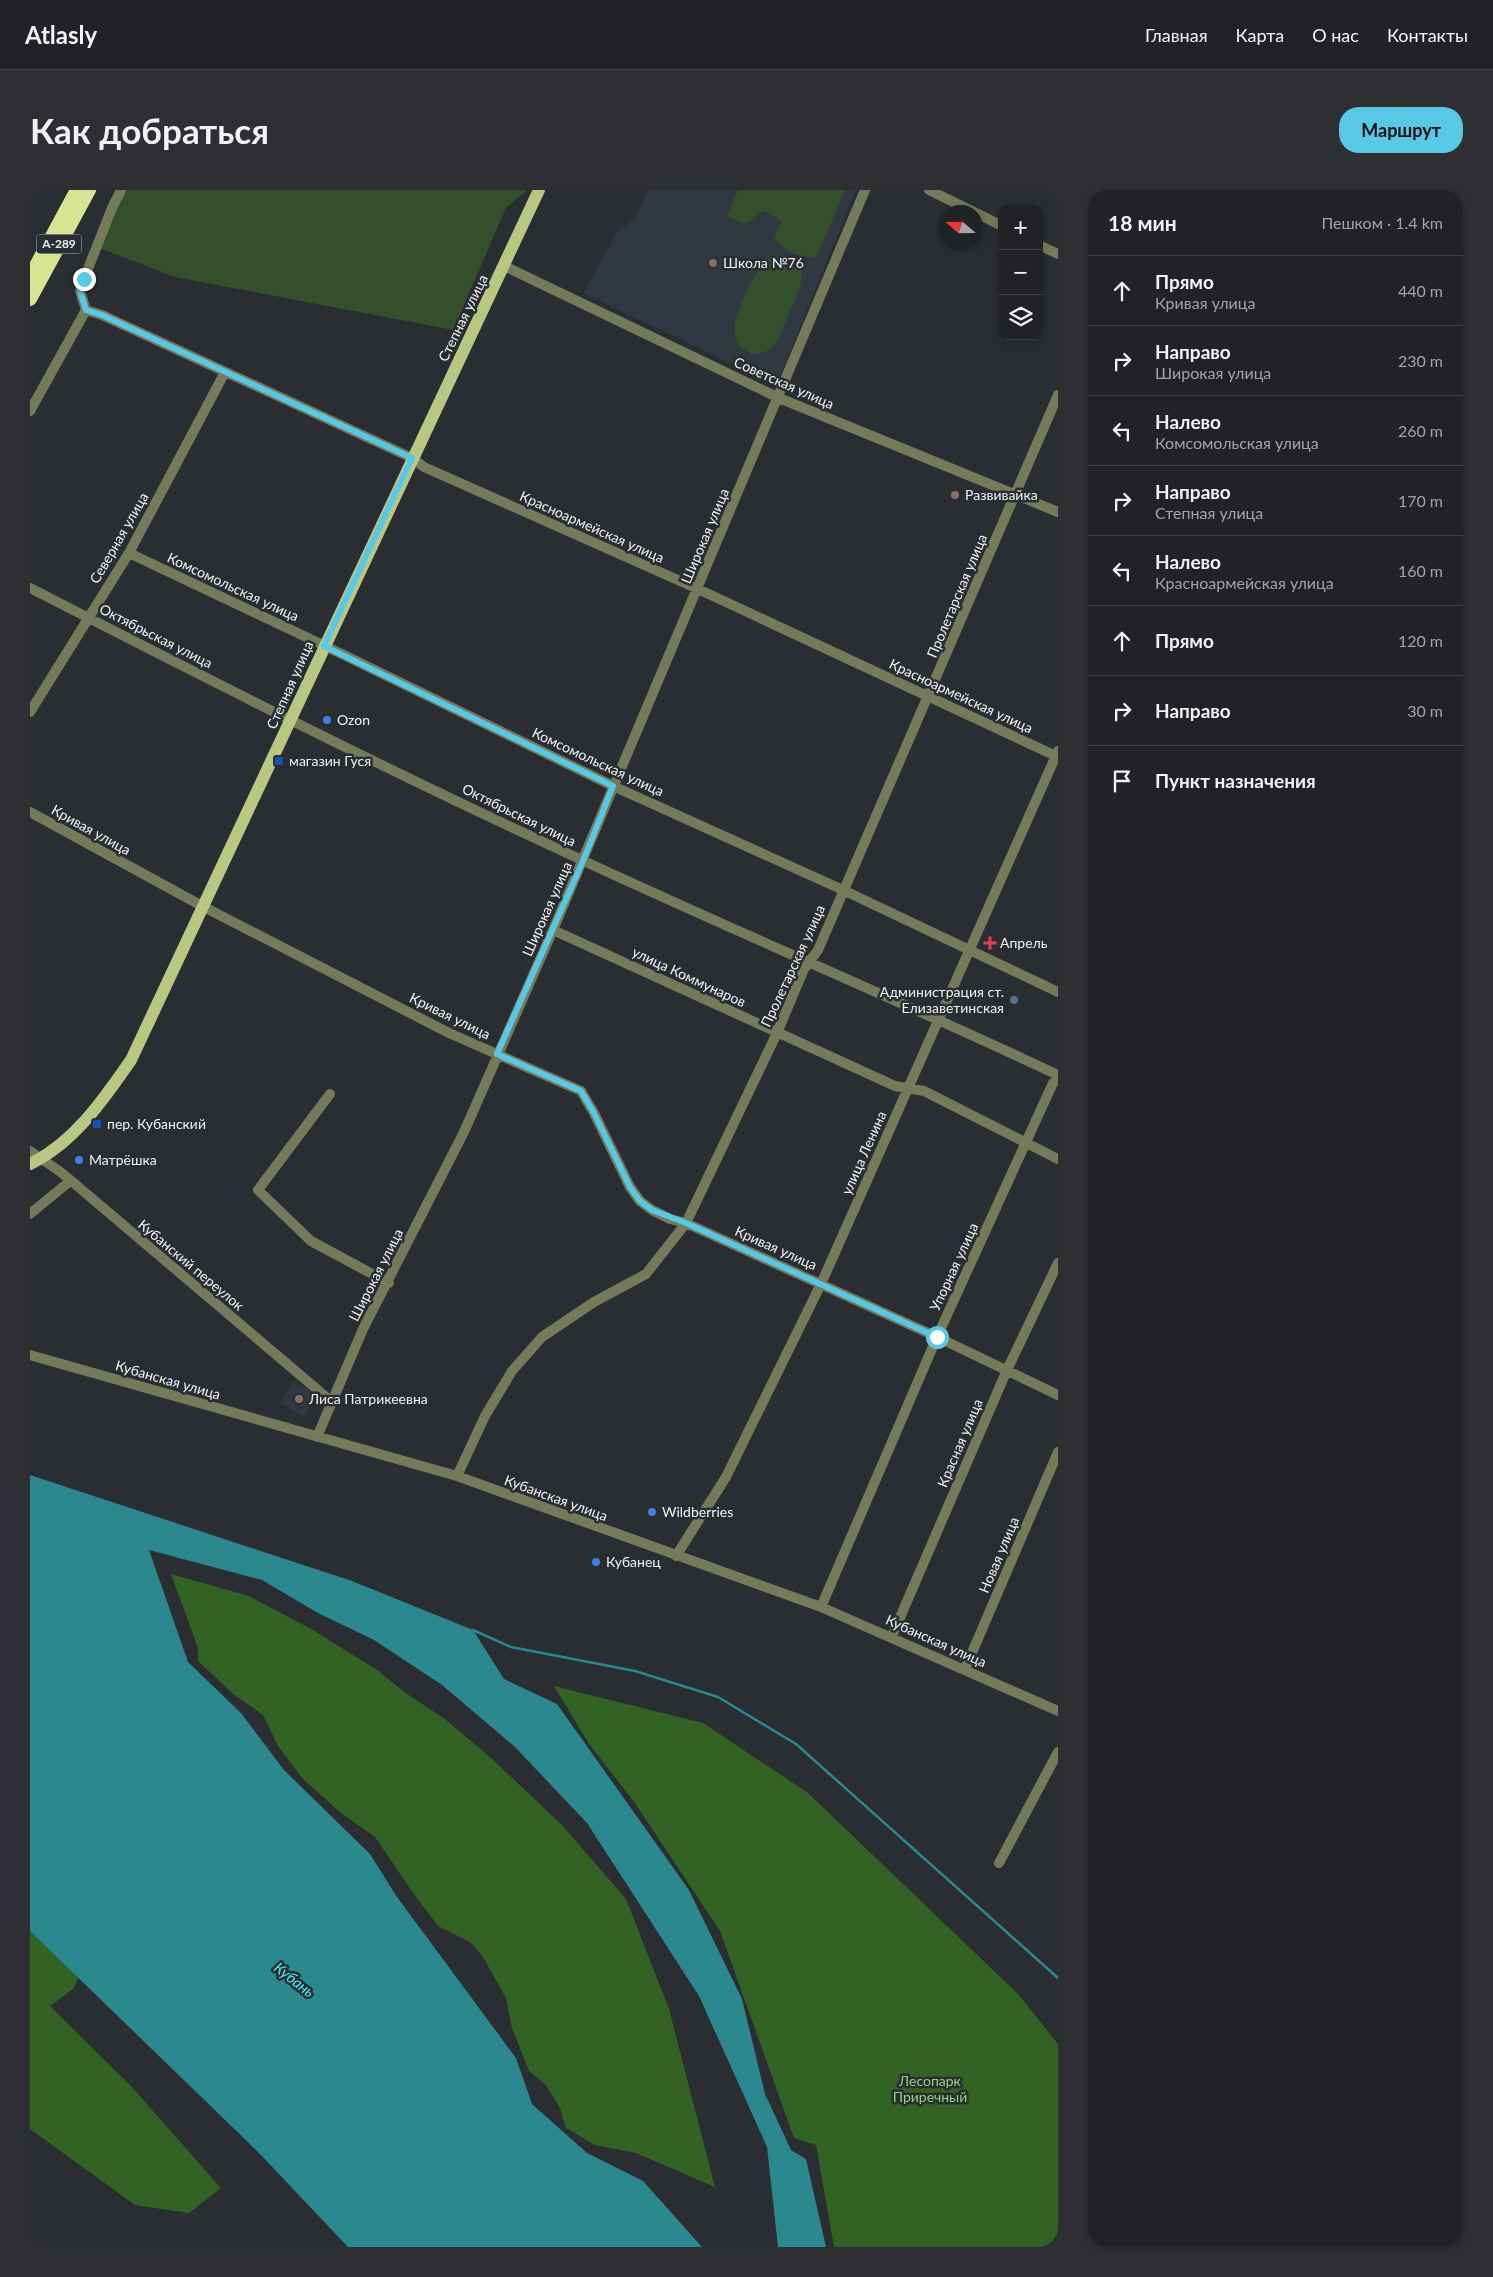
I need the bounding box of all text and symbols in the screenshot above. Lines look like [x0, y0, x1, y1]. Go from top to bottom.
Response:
text: Atlasly [25, 20, 97, 49]
text: Главная [1145, 24, 1208, 46]
text: Карта [1236, 24, 1284, 46]
text: О нас [1312, 24, 1359, 46]
text: Контакты [1387, 24, 1468, 46]
button: Маршрут [1339, 107, 1463, 153]
text: Как добраться [30, 109, 269, 151]
north arrow [938, 205, 983, 250]
map controls [998, 205, 1043, 340]
button: + [998, 205, 1043, 250]
text: 18 мин [1108, 210, 1177, 235]
text: Пешком · 1.4 km [1321, 213, 1443, 232]
road number: А-289 [36, 234, 82, 254]
button: − [998, 250, 1043, 295]
place label: Школа №76 [723, 254, 804, 271]
marker: Школа №76 [707, 257, 719, 269]
route end [73, 268, 96, 291]
text: Прямо [1155, 270, 1214, 293]
street label: Степная улица [434, 271, 491, 364]
icon: ahead [1108, 277, 1136, 305]
text: 440 m [1398, 281, 1443, 300]
text: Кривая улица [1155, 293, 1255, 312]
button: layers [998, 295, 1043, 340]
text: Направо [1155, 340, 1231, 363]
icon: right [1108, 347, 1136, 375]
text: 230 m [1398, 351, 1443, 370]
street label: Советская улица [732, 353, 837, 412]
text: Широкая улица [1155, 363, 1271, 382]
text: Налево [1155, 410, 1221, 433]
icon: left [1108, 417, 1136, 445]
text: 260 m [1398, 421, 1443, 440]
text: Комсомольская улица [1155, 433, 1319, 452]
text: Направо [1155, 480, 1231, 503]
street label: Широкая улица [677, 486, 732, 586]
place label: Развивайка [965, 486, 1038, 503]
street label: Красноармейская улица [517, 487, 667, 566]
icon: right [1108, 487, 1136, 515]
street label: Северная улица [86, 489, 152, 586]
marker: Развивайка [949, 489, 961, 501]
text: 170 m [1398, 491, 1443, 510]
text: Степная улица [1155, 503, 1263, 522]
street label: Пролетарская улица [923, 531, 990, 660]
street label: Комсомольская улица [165, 549, 302, 625]
text: Налево [1155, 550, 1221, 573]
icon: left [1108, 557, 1136, 585]
text: 160 m [1398, 561, 1443, 580]
text: Красноармейская улица [1155, 573, 1334, 592]
street label: Октябрьская улица [97, 600, 216, 671]
icon: ahead [1108, 627, 1136, 655]
text: Прямо [1155, 629, 1214, 652]
text: 120 m [1398, 631, 1443, 650]
street label: Степная улица [263, 638, 317, 732]
street label: Красноармейская улица [887, 655, 1036, 736]
icon: right [1108, 697, 1136, 725]
text: Направо [1155, 699, 1231, 722]
text: 30 m [1407, 701, 1443, 720]
place label: Ozon [337, 711, 370, 728]
marker: Ozon [321, 714, 333, 726]
street label: Комсомольская улица [530, 724, 667, 800]
place label: магазин Гуся [289, 752, 371, 769]
marker: магазин Гуся [273, 755, 285, 767]
icon: arrive [1108, 767, 1136, 795]
text: Пункт назначения [1155, 769, 1316, 792]
street label: Октябрьская улица [460, 780, 579, 849]
street label: Кривая улица [49, 801, 134, 858]
street label: Широкая улица [518, 859, 575, 959]
street label: Пролетарская улица [757, 902, 828, 1030]
place label: Апрель [1000, 934, 1048, 951]
marker: Апрель [984, 937, 996, 949]
street label: улица Коммунаров [630, 943, 749, 1010]
place label: Администрация ст. Елизаветинская [880, 983, 1004, 1016]
street label: Кривая улица [407, 989, 493, 1042]
marker: Администрация ст. Елизаветинская [1008, 994, 1020, 1006]
street label: улица Ленина [837, 1108, 890, 1197]
place label: пер. Кубанский [107, 1115, 206, 1132]
marker: пер. Кубанский [91, 1118, 103, 1130]
place label: Матрёшка [89, 1151, 157, 1168]
marker: Матрёшка [73, 1154, 85, 1166]
street label: Кубанский переулок [135, 1215, 248, 1314]
street label: Упорная улица [926, 1220, 981, 1313]
street label: Кривая улица [733, 1222, 820, 1273]
street label: Широкая улица [345, 1226, 406, 1324]
route start [926, 1326, 949, 1349]
street label: Кубанская улица [114, 1356, 223, 1403]
place label: Лиса Патрикеевна [308, 1390, 428, 1407]
marker: Лиса Патрикеевна [293, 1393, 305, 1405]
street label: Красная улица [933, 1396, 986, 1490]
street label: Кубанская улица [502, 1471, 610, 1524]
place label: Wildberries [662, 1503, 733, 1520]
marker: Wildberries [646, 1506, 658, 1518]
street label: Новая улица [975, 1514, 1022, 1595]
place label: Кубанец [606, 1553, 661, 1570]
marker: Кубанец [590, 1556, 602, 1568]
street label: Кубанская улица [883, 1611, 989, 1670]
water label: Кубань [271, 1958, 319, 2001]
park label: Лесопарк Приречный [893, 2072, 967, 2105]

